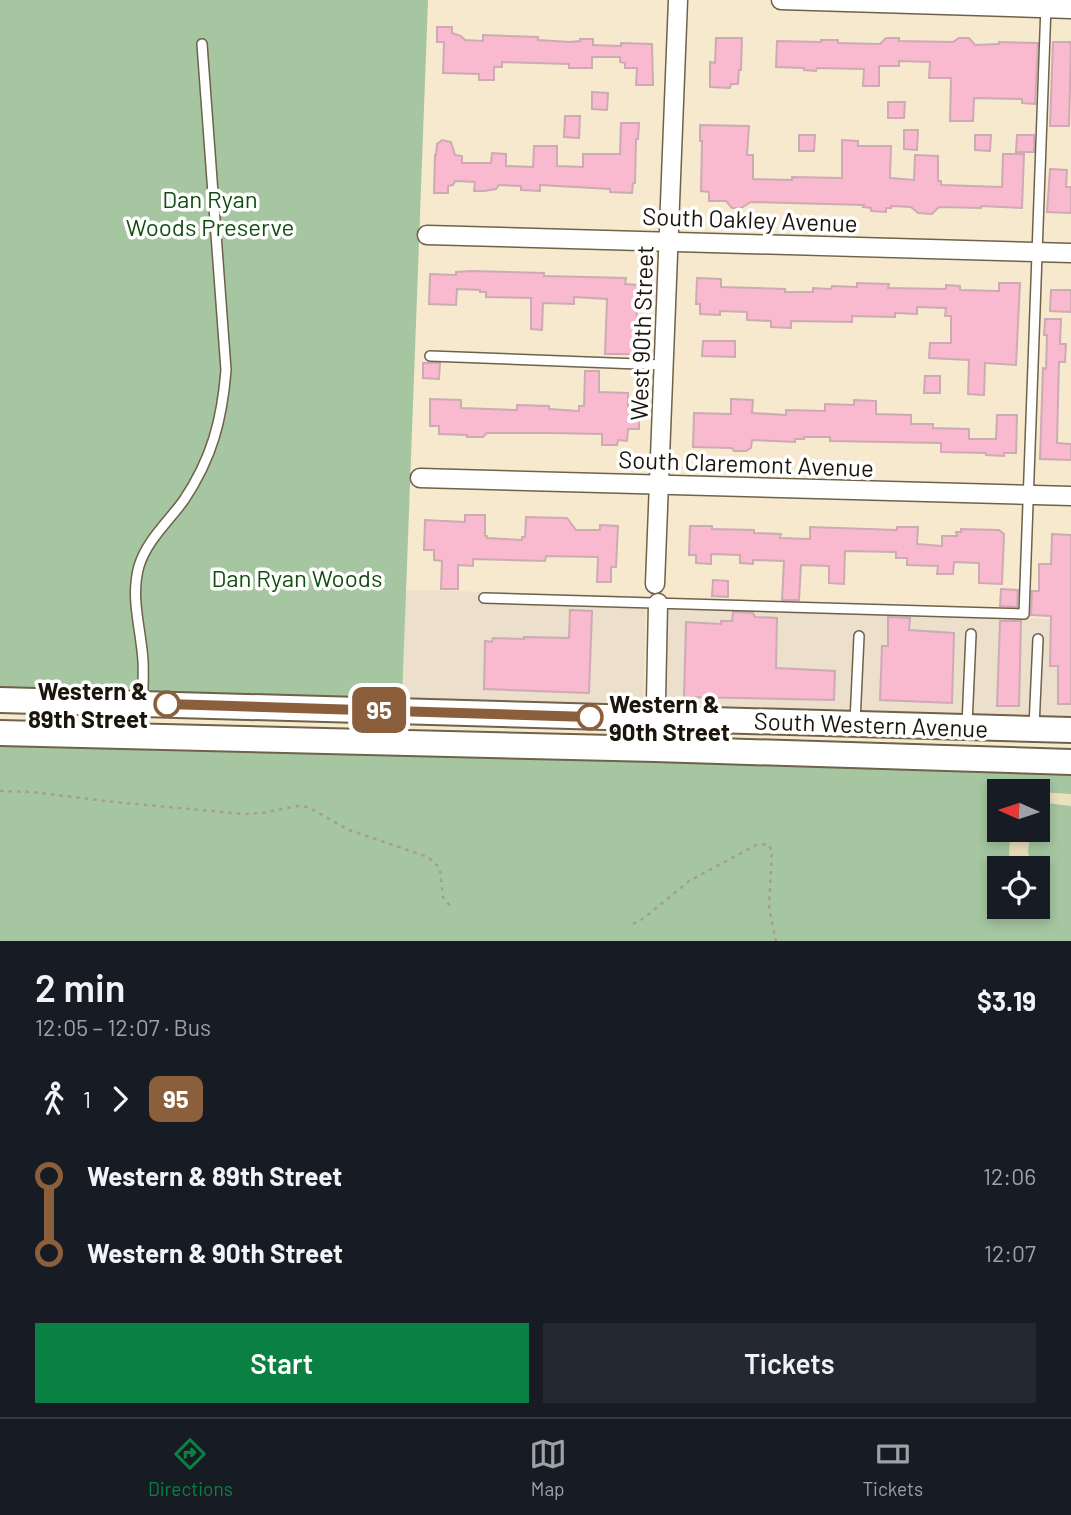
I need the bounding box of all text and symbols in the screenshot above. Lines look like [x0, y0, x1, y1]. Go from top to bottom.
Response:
park label: Dan Ryan Woods Preserve [126, 184, 294, 241]
street label: South Oakley Avenue [642, 201, 858, 237]
street label: West 90th Street [623, 245, 659, 421]
street label: South Claremont Avenue [618, 444, 874, 482]
park label: Dan Ryan Woods [212, 563, 382, 592]
place label: Western & 89th Street [28, 676, 148, 733]
line badge: 95 [348, 687, 410, 733]
place label: Western & 90th Street [609, 689, 730, 746]
marker: Western & 89th Street [154, 691, 180, 717]
text: 95 [366, 695, 392, 724]
marker: Western & 90th Street [577, 704, 603, 730]
street label: South Western Avenue [753, 705, 989, 743]
north arrow [987, 779, 1050, 842]
map controls [987, 779, 1050, 919]
button: locate [987, 856, 1050, 919]
text: 2 min [35, 964, 125, 1010]
text: $3.19 [977, 985, 1036, 1016]
text: 12:05 – 12:07 · Bus [35, 1013, 211, 1041]
icon: walk [35, 1080, 73, 1118]
icon: forward [101, 1080, 139, 1118]
text: 95 [163, 1084, 189, 1113]
text: 1 [83, 1085, 91, 1113]
text: Western & 89th Street [87, 1160, 342, 1191]
text: 12:06 [983, 1162, 1036, 1190]
text: Western & 90th Street [87, 1237, 343, 1268]
text: 12:07 [984, 1239, 1036, 1267]
button: Start [35, 1323, 529, 1403]
button: Tickets [543, 1323, 1036, 1403]
tab: Directions [148, 1435, 233, 1500]
tab: Map [529, 1435, 567, 1500]
tab: Tickets [863, 1435, 923, 1500]

